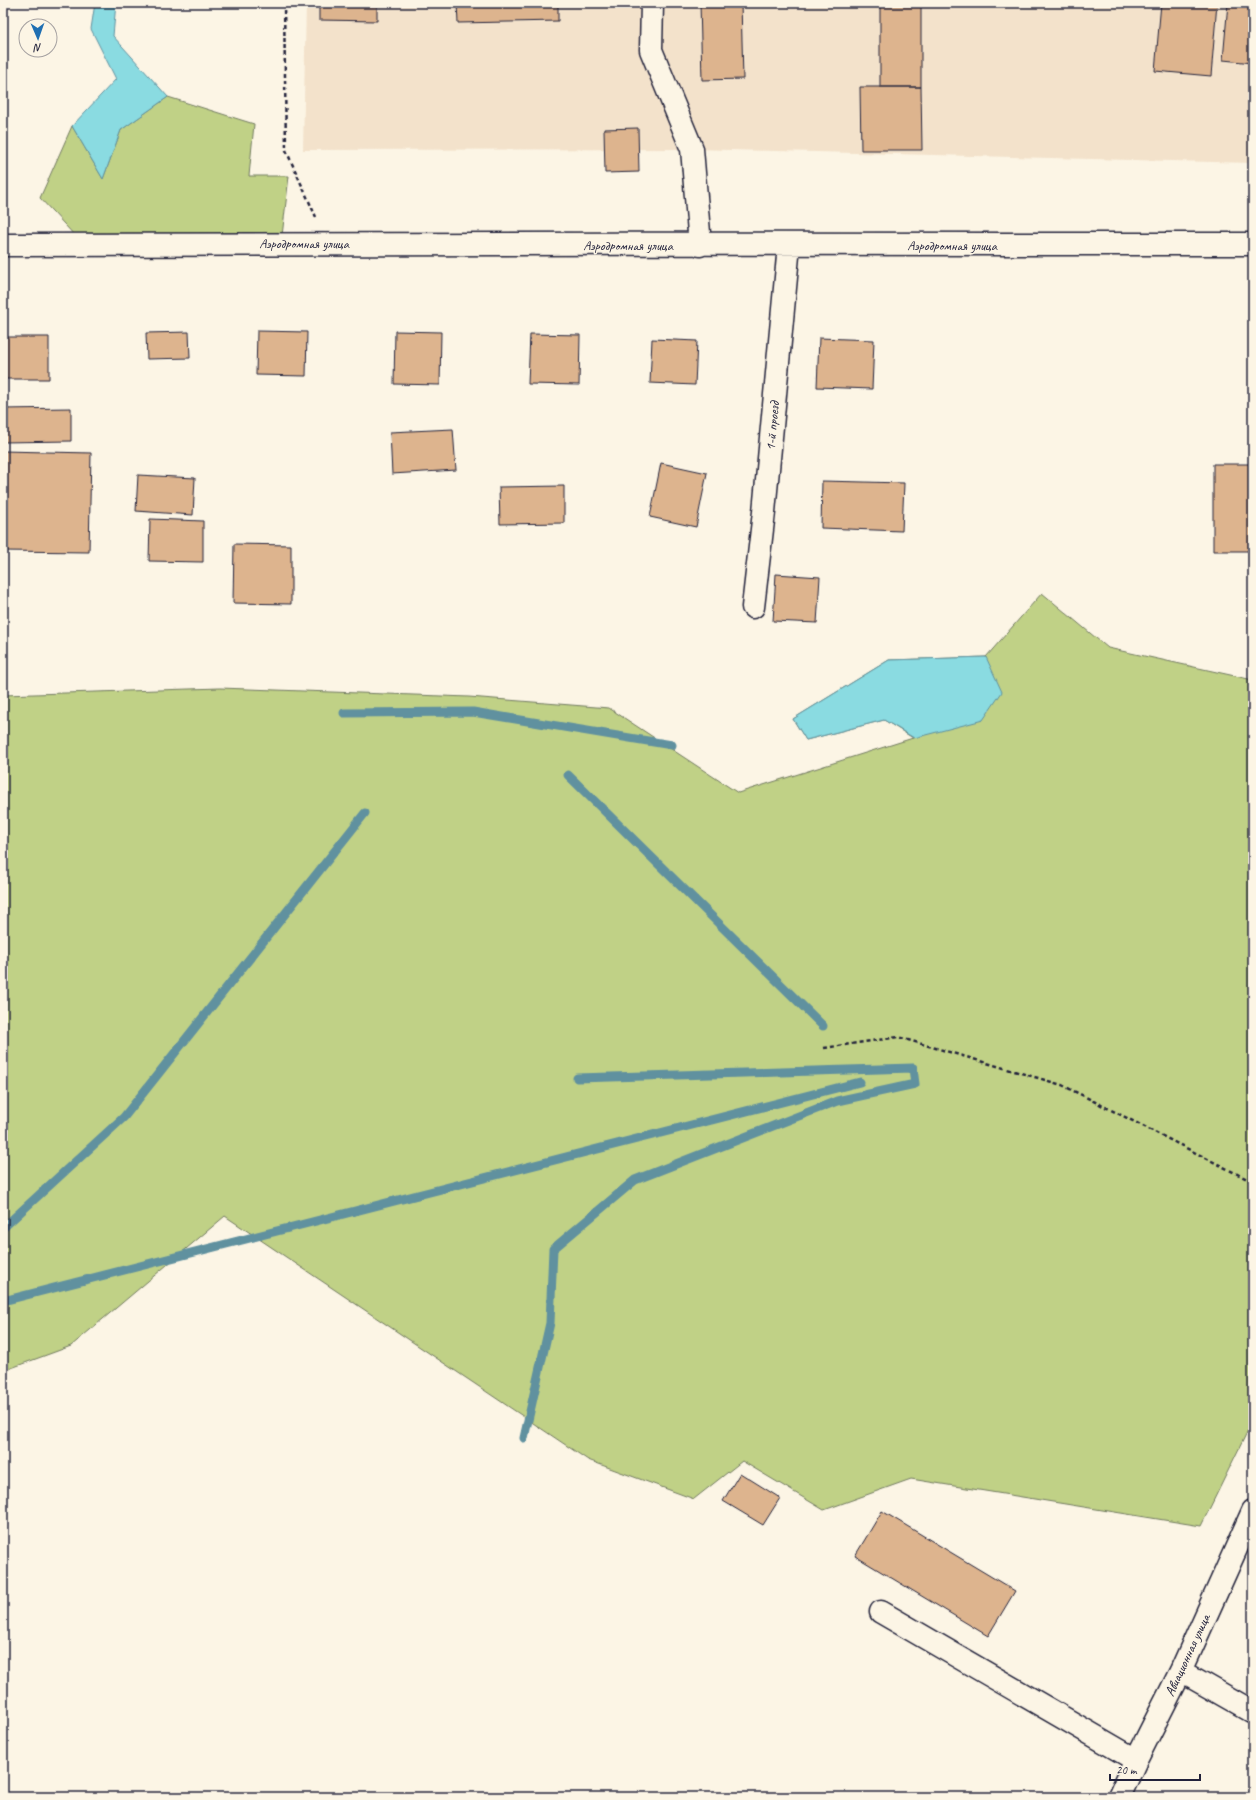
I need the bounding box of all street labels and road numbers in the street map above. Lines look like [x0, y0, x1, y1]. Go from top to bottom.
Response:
street label: Аэродромная улица [259, 235, 350, 252]
street label: Аэродромная улица [583, 237, 674, 254]
street label: Аэродромная улица [907, 237, 998, 254]
street label: 1-й проезд [762, 399, 783, 451]
street label: Авиационная улица [1161, 1610, 1214, 1699]

